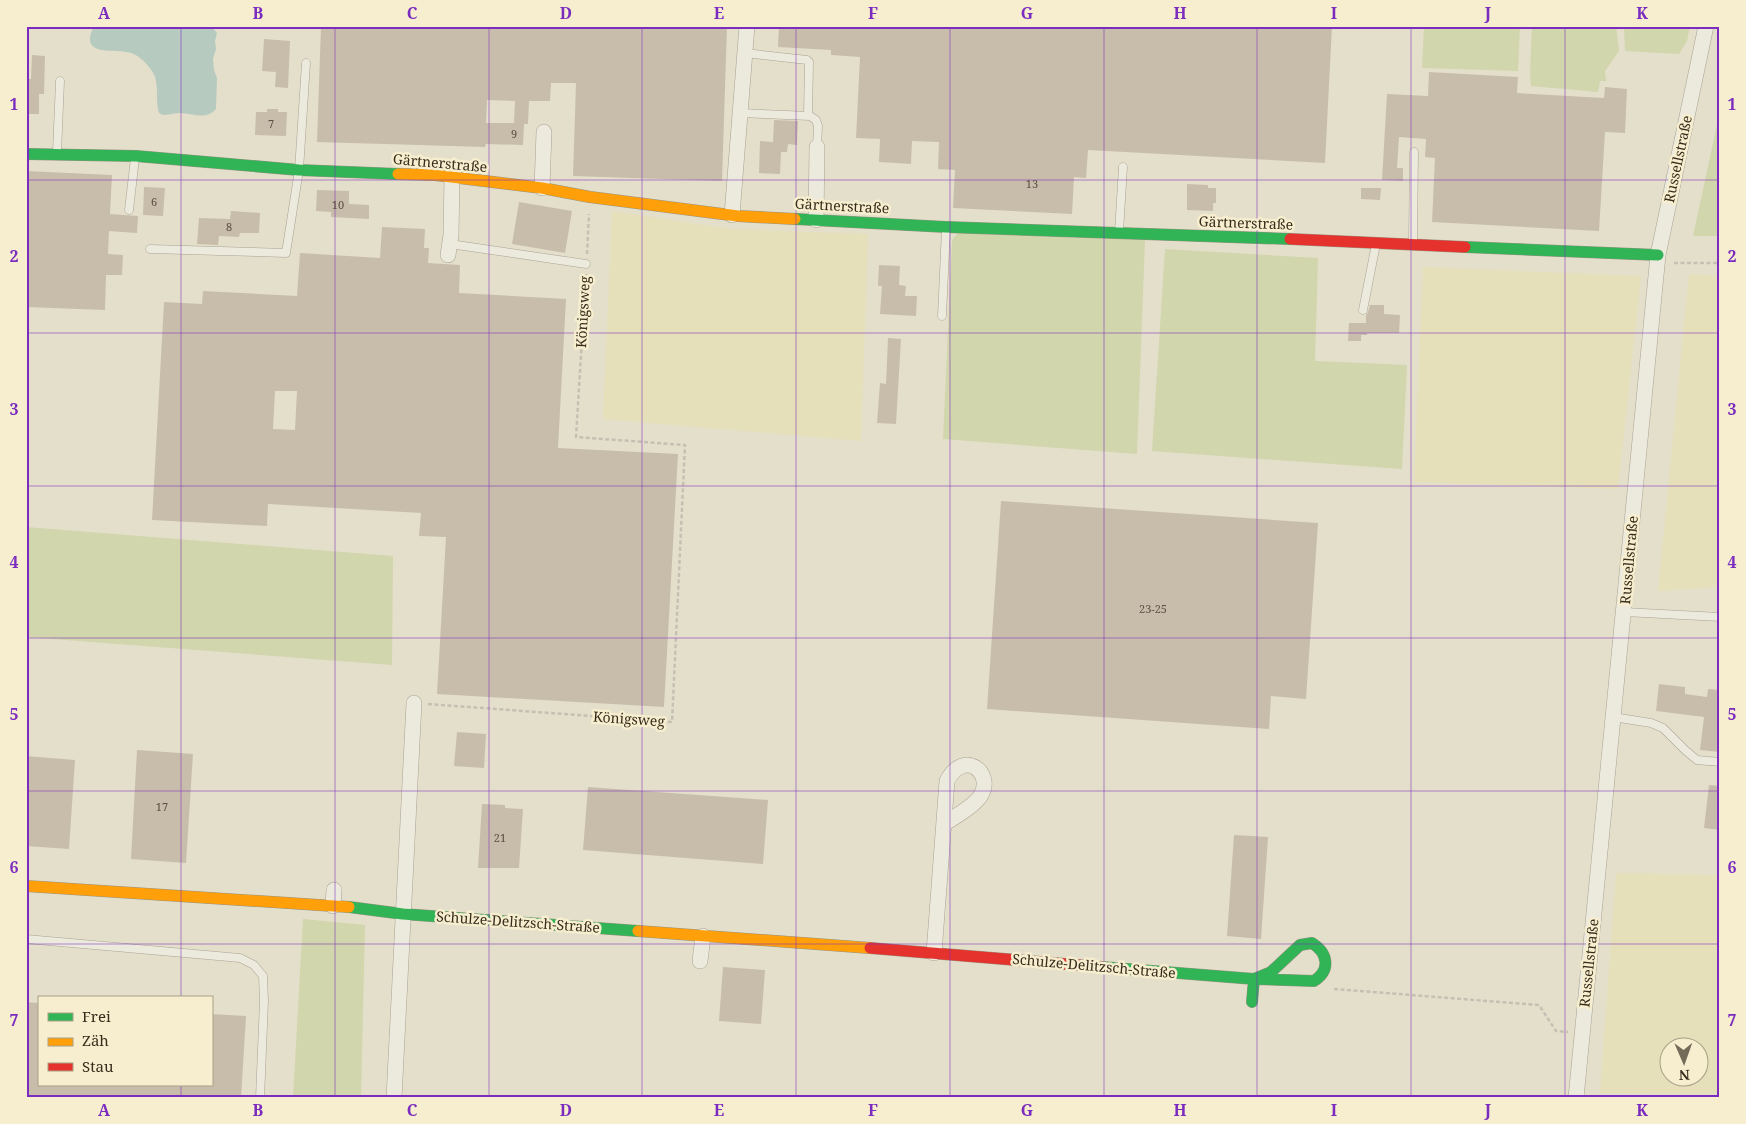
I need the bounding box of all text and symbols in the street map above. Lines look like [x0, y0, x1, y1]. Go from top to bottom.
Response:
text: A [98, 2, 111, 24]
text: B [253, 2, 264, 24]
text: C [407, 2, 418, 24]
text: D [560, 2, 572, 24]
text: E [714, 2, 724, 24]
text: F [868, 2, 878, 24]
text: G [1021, 2, 1033, 24]
text: H [1173, 2, 1187, 24]
text: I [1331, 2, 1337, 24]
text: J [1484, 2, 1492, 24]
text: K [1636, 2, 1648, 24]
text: 1 [9, 93, 19, 115]
text: 1 [1727, 93, 1737, 115]
street label: Russellstraße [1659, 113, 1696, 204]
house number: 7 [268, 116, 274, 131]
house number: 9 [511, 126, 517, 141]
street label: Gärtnerstraße [392, 149, 488, 176]
house number: 13 [1026, 176, 1038, 191]
house number: 6 [151, 194, 157, 209]
street label: Gärtnerstraße [794, 194, 890, 217]
house number: 10 [332, 197, 344, 212]
street label: Gärtnerstraße [1198, 211, 1294, 234]
house number: 8 [226, 219, 232, 234]
text: 2 [9, 245, 19, 267]
text: 2 [1727, 245, 1737, 267]
street label: Königsweg [571, 275, 594, 348]
text: 3 [9, 398, 19, 420]
text: 3 [1727, 398, 1737, 420]
street label: Russellstraße [1615, 515, 1642, 605]
text: 4 [9, 551, 19, 573]
text: 4 [1727, 551, 1737, 573]
house number: 23-25 [1139, 601, 1167, 616]
text: 5 [9, 703, 19, 725]
text: 5 [1727, 703, 1737, 725]
street label: Königsweg [592, 707, 666, 731]
house number: 17 [156, 799, 168, 814]
house number: 21 [494, 830, 506, 845]
text: 6 [9, 856, 19, 878]
text: 6 [1727, 856, 1737, 878]
street label: Schulze-Delitzsch-Straße [436, 906, 600, 937]
street label: Russellstraße [1574, 918, 1603, 1008]
street label: Schulze-Delitzsch-Straße [1012, 949, 1177, 982]
legend [38, 996, 212, 1086]
text: Frei [82, 1006, 111, 1026]
text: 7 [9, 1009, 19, 1031]
text: 7 [1727, 1009, 1737, 1031]
text: Zäh [82, 1030, 109, 1050]
north arrow [1658, 1036, 1708, 1086]
text: Stau [82, 1056, 114, 1076]
text: N [1679, 1066, 1690, 1085]
text: A [98, 1099, 111, 1121]
text: B [253, 1099, 264, 1121]
text: C [407, 1099, 418, 1121]
text: D [560, 1099, 572, 1121]
text: E [714, 1099, 724, 1121]
text: F [868, 1099, 878, 1121]
text: G [1021, 1099, 1033, 1121]
text: H [1173, 1099, 1187, 1121]
text: I [1331, 1099, 1337, 1121]
text: J [1484, 1099, 1492, 1121]
text: K [1636, 1099, 1648, 1121]

